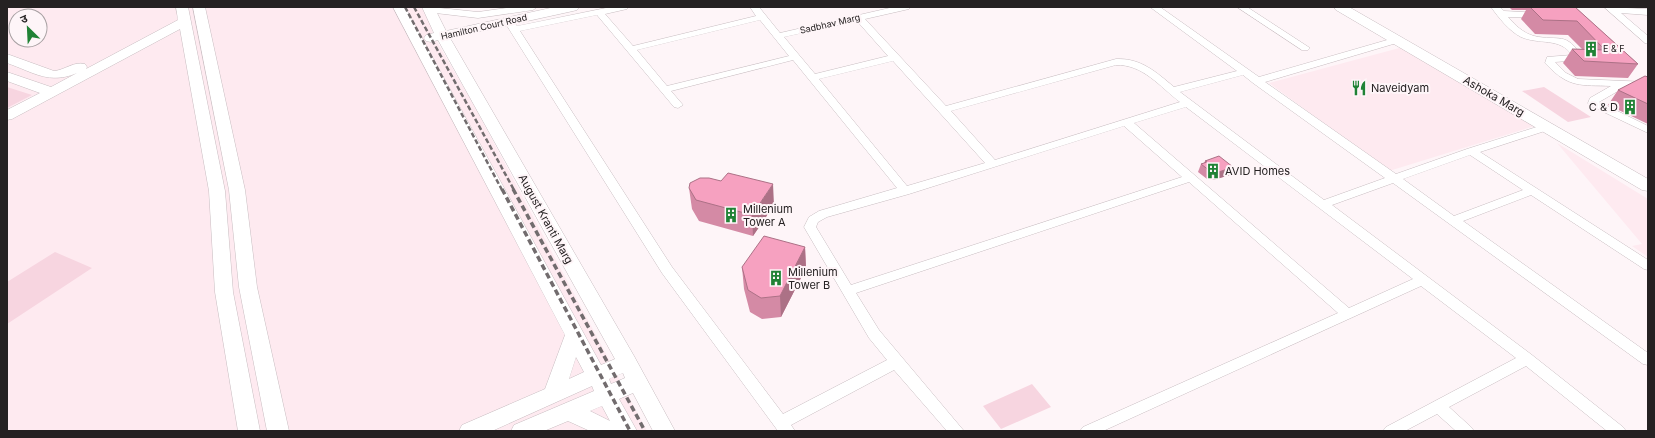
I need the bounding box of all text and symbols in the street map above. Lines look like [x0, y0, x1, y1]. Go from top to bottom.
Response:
north arrow [8, 8, 48, 48]
text: उ [18, 11, 30, 27]
street label: Hamilton Court Road [440, 11, 528, 42]
street label: Sadbhav Marg [799, 11, 861, 36]
building icon: E & F [1582, 40, 1600, 58]
place label: E & F [1603, 43, 1625, 54]
street label: Ashoka Marg [1461, 73, 1527, 119]
restaurant icon: Naveidyam [1350, 79, 1368, 97]
place label: Naveidyam [1371, 81, 1429, 95]
building icon: C & D [1621, 98, 1639, 116]
place label: C & D [1589, 100, 1618, 114]
building icon: AVID Homes [1204, 162, 1222, 180]
place label: AVID Homes [1225, 164, 1290, 178]
street label: August Kranti Marg [516, 172, 576, 266]
place label: Millenium Tower A [743, 202, 793, 229]
building icon: Millenium Tower A [722, 206, 740, 224]
place label: Millenium Tower B [788, 265, 838, 292]
building icon: Millenium Tower B [767, 269, 785, 287]

